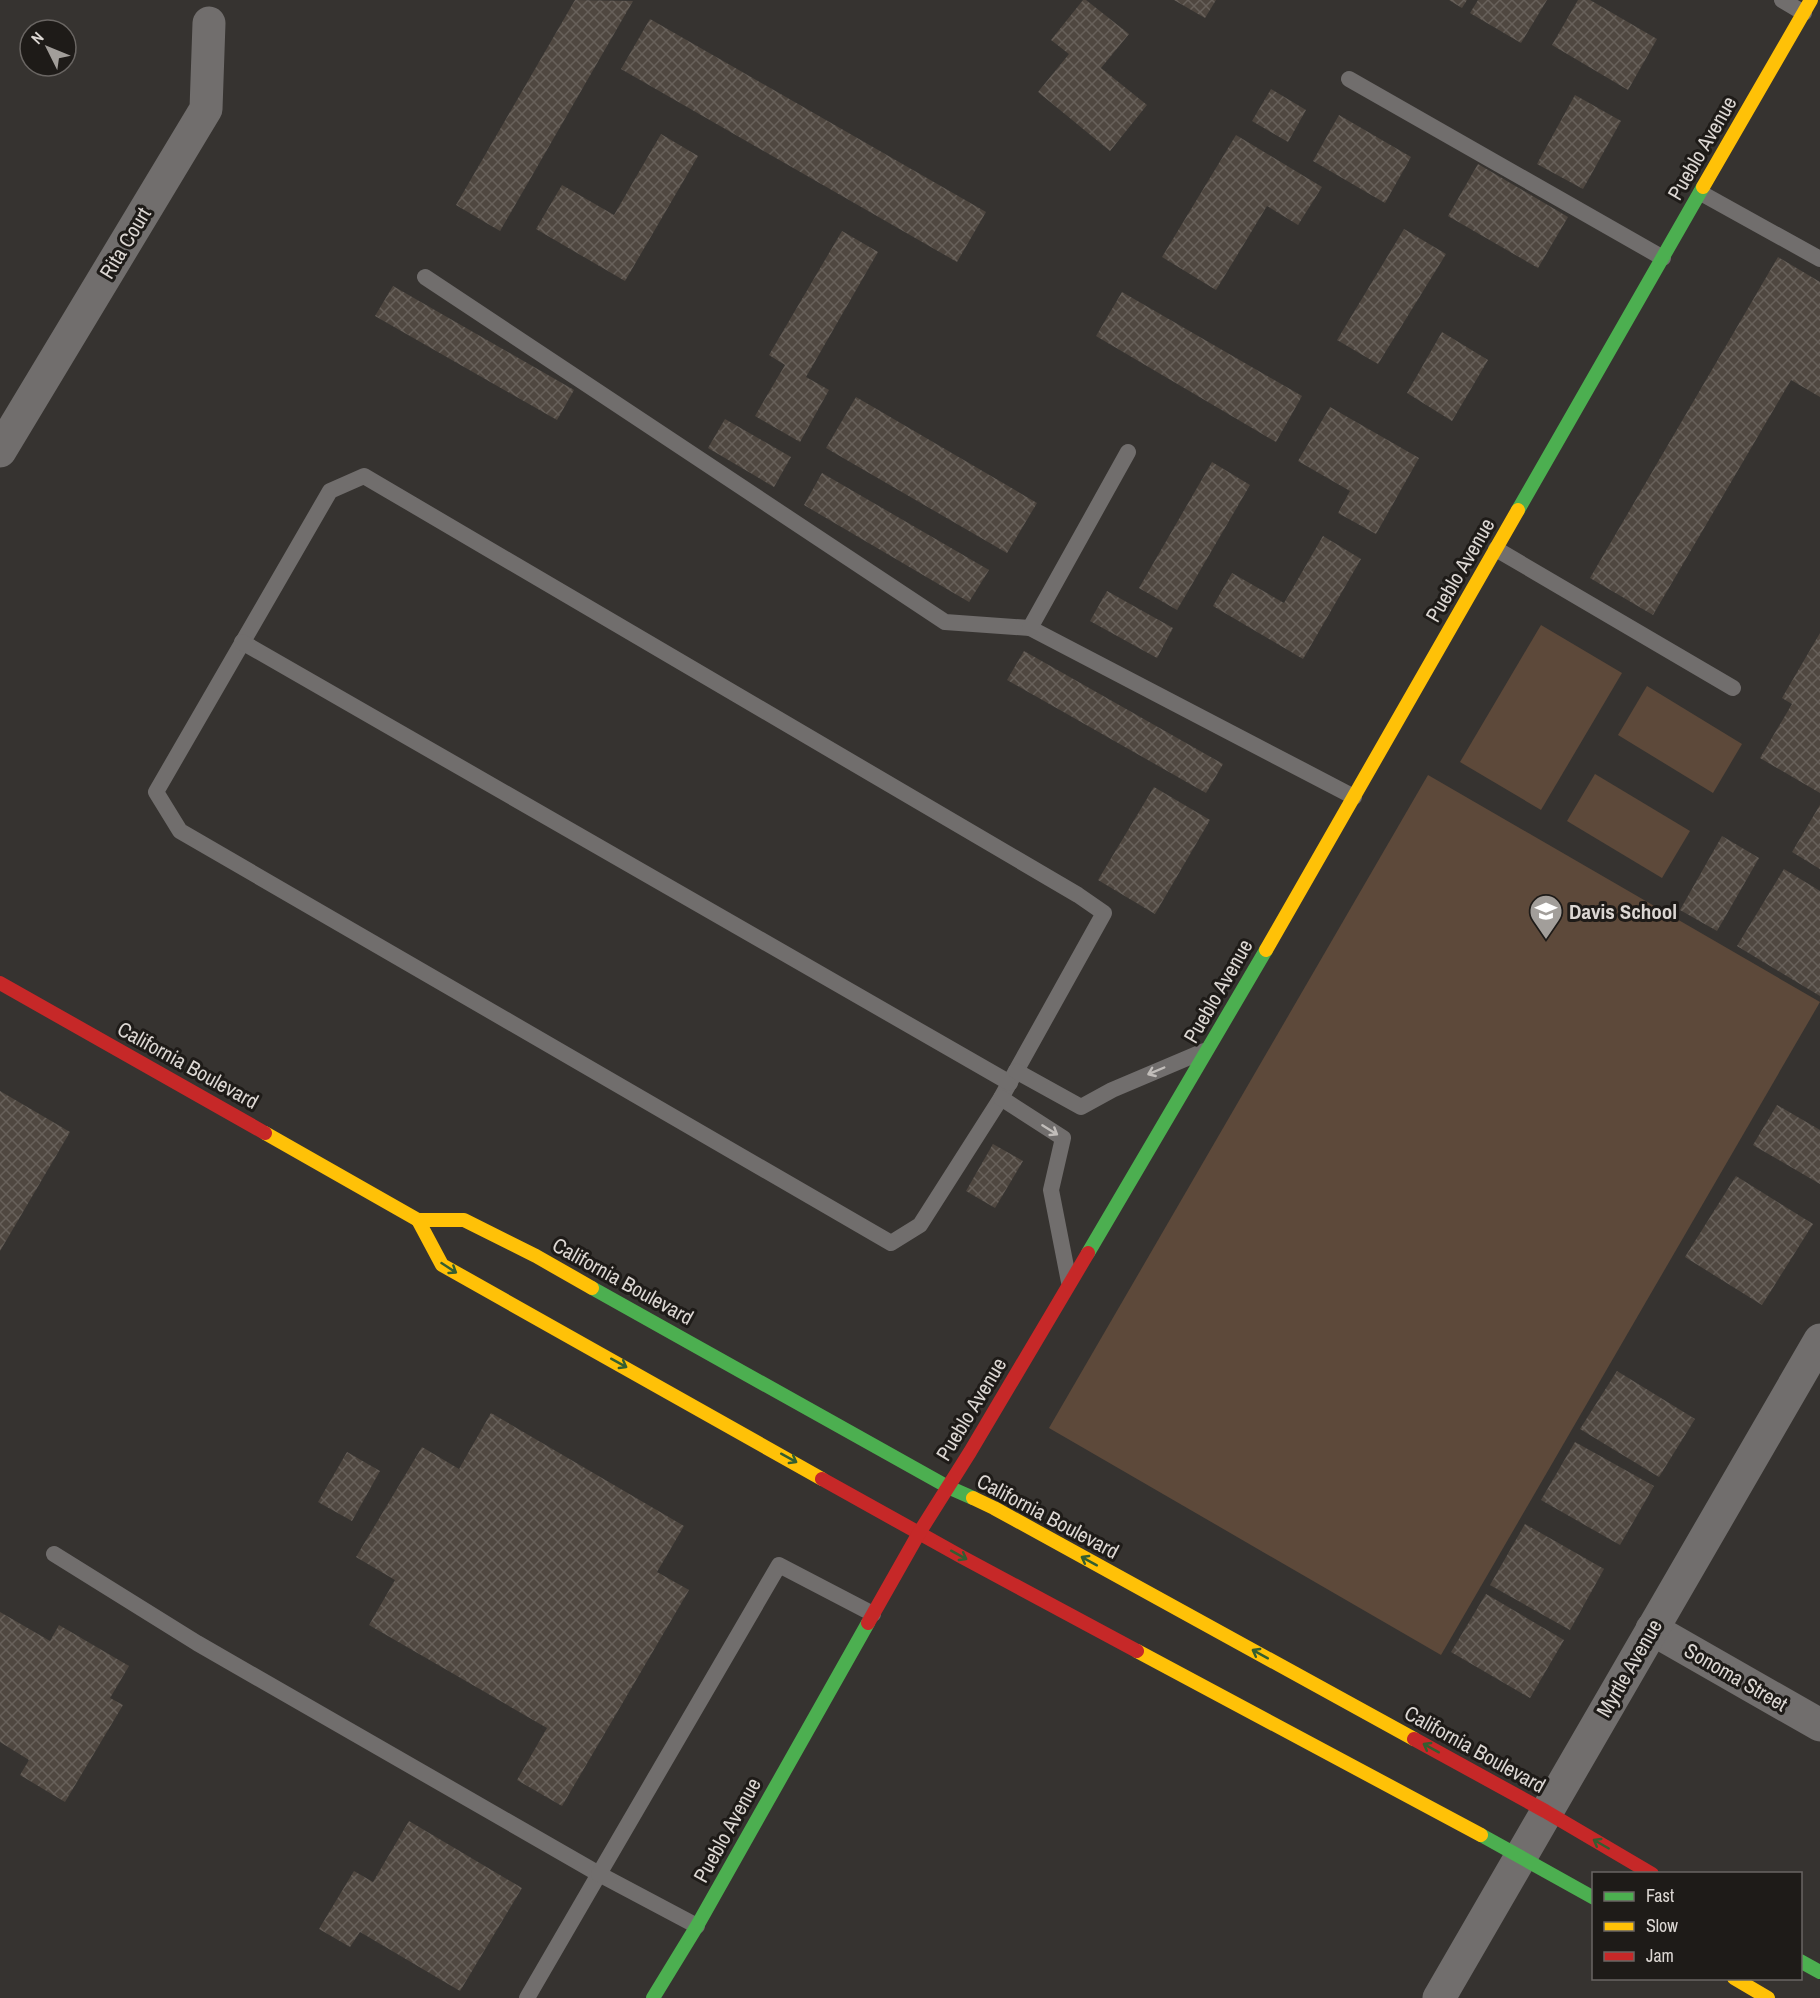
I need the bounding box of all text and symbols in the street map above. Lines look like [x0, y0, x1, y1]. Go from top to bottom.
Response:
north arrow [18, 18, 78, 78]
text: N [26, 27, 48, 49]
street label: Pueblo Avenue [1661, 91, 1743, 205]
street label: Rita Court [92, 202, 158, 284]
street label: Pueblo Avenue [1419, 513, 1501, 627]
school or university icon: Davis School [1528, 893, 1564, 940]
place label: Davis School [1569, 897, 1677, 926]
street label: Pueblo Avenue [1177, 934, 1259, 1048]
street label: California Boulevard [112, 1014, 264, 1116]
one-way arrow [1147, 1066, 1166, 1077]
one-way arrow [1041, 1124, 1058, 1136]
street label: California Boulevard [547, 1230, 699, 1332]
one-way arrow [440, 1262, 457, 1274]
street label: Pueblo Avenue [929, 1352, 1013, 1466]
one-way arrow [610, 1358, 627, 1370]
one-way arrow [780, 1452, 797, 1464]
street label: California Boulevard [972, 1466, 1124, 1566]
one-way arrow [949, 1550, 967, 1561]
one-way arrow [1081, 1555, 1099, 1566]
street label: Myrtle Avenue [1589, 1614, 1669, 1722]
street label: Sonoma Street [1679, 1636, 1793, 1718]
one-way arrow [1252, 1648, 1269, 1660]
street label: California Boulevard [1399, 1698, 1551, 1800]
one-way arrow [1423, 1742, 1440, 1754]
street label: Pueblo Avenue [686, 1772, 768, 1888]
one-way arrow [1593, 1838, 1610, 1850]
legend [1592, 1872, 1802, 1980]
text: Fast [1646, 1883, 1674, 1908]
text: Slow [1646, 1913, 1678, 1938]
text: Jam [1646, 1943, 1674, 1968]

